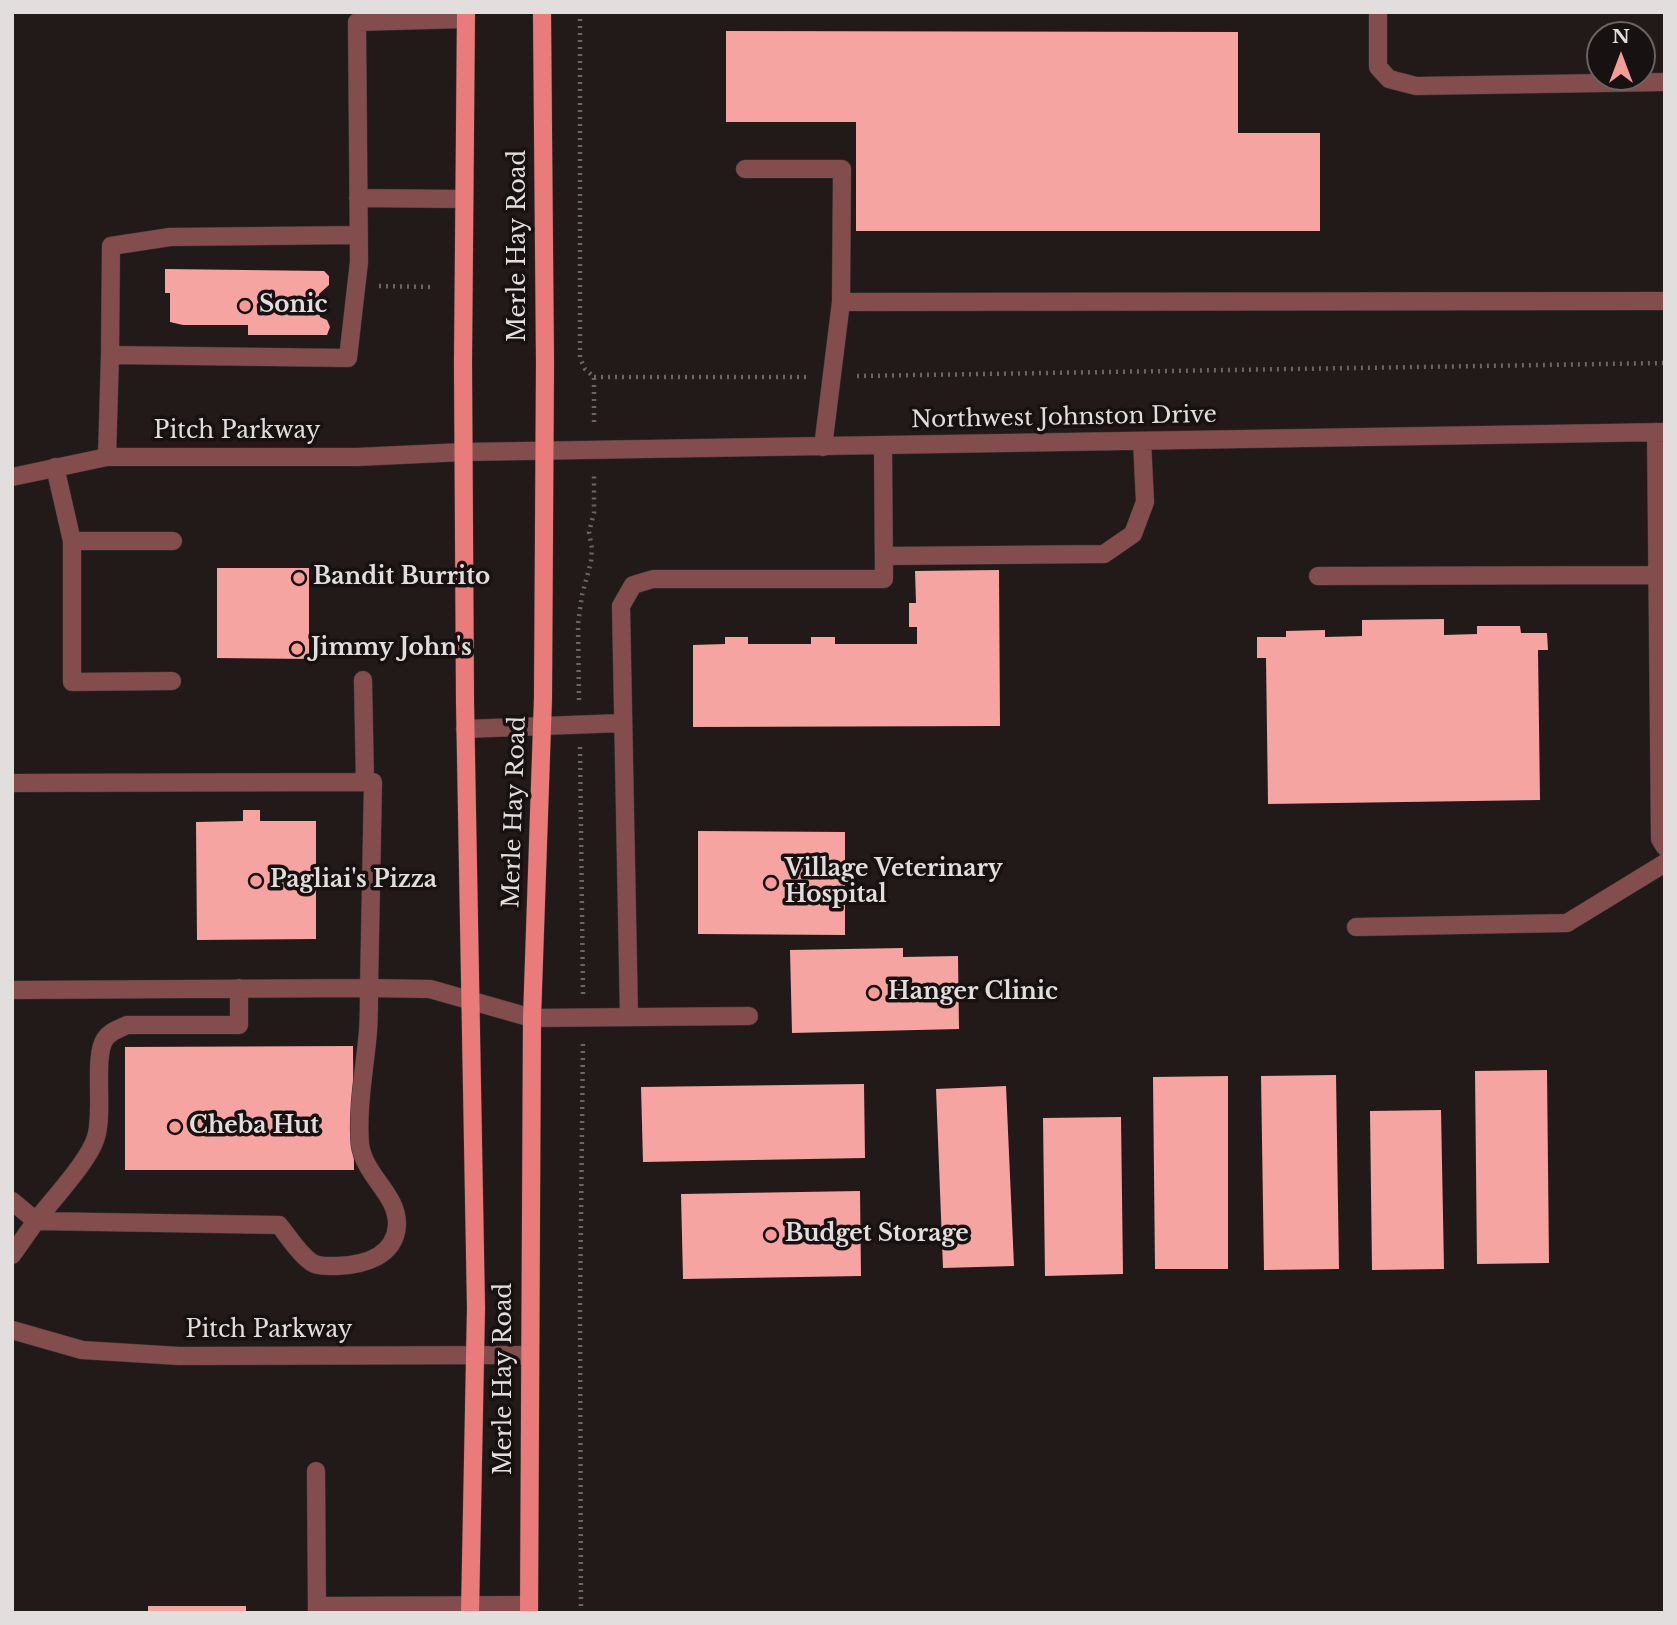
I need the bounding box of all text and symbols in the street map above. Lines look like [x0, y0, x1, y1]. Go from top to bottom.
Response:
north arrow [1586, 21, 1656, 91]
text: N [1612, 25, 1630, 48]
street label: Merle Hay Road [505, 150, 533, 342]
place label: Sonic [259, 292, 327, 320]
marker: Sonic [237, 298, 253, 314]
street label: Northwest Johnston Drive [911, 402, 1217, 434]
street label: Pitch Parkway [154, 418, 320, 446]
place label: Bandit Burrito [313, 564, 490, 592]
marker: Bandit Burrito [291, 570, 307, 586]
place label: Jimmy John's [311, 635, 472, 663]
marker: Jimmy John's [289, 641, 305, 657]
street label: Merle Hay Road [498, 716, 532, 908]
place label: Village Veterinary Hospital [785, 856, 1003, 910]
place label: Pagliai's Pizza [270, 867, 437, 895]
marker: Pagliai's Pizza [248, 873, 264, 889]
marker: Village Veterinary Hospital [763, 875, 779, 891]
place label: Hanger Clinic [888, 979, 1058, 1007]
marker: Hanger Clinic [866, 985, 882, 1001]
place label: Cheba Hut [189, 1113, 319, 1141]
marker: Cheba Hut [167, 1119, 183, 1135]
place label: Budget Storage [785, 1221, 969, 1249]
marker: Budget Storage [763, 1227, 779, 1243]
street label: Merle Hay Road [491, 1283, 519, 1475]
street label: Pitch Parkway [186, 1317, 352, 1345]

